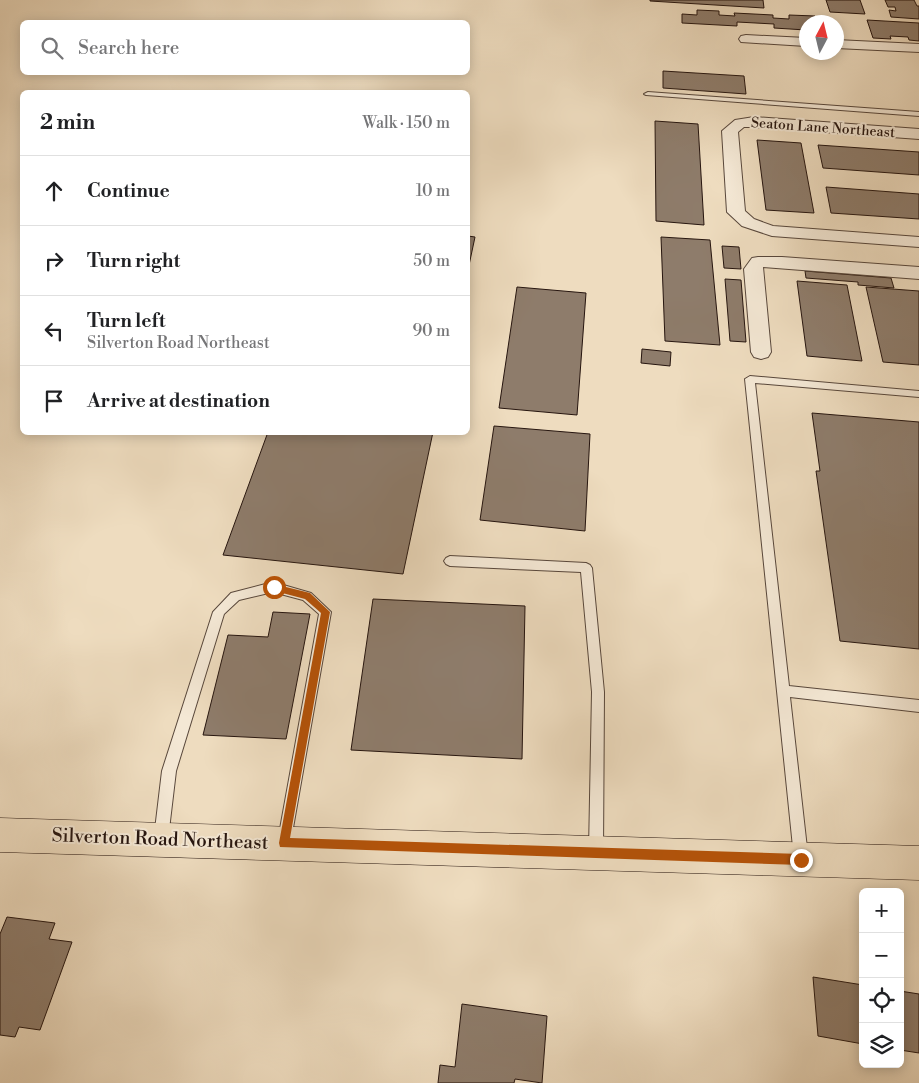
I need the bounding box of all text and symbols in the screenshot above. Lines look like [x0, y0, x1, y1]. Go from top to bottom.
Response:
north arrow [799, 15, 844, 60]
search box [20, 20, 470, 75]
icon: search [38, 34, 66, 62]
text: Search here [78, 36, 179, 60]
text: 2 min [40, 110, 95, 136]
text: Walk · 150 m [362, 113, 450, 133]
street label: Seaton Lane Northeast [750, 114, 896, 142]
icon: ahead [40, 177, 68, 205]
text: Continue [87, 179, 170, 203]
text: 10 m [416, 181, 450, 201]
icon: right [40, 247, 68, 275]
text: Turn right [87, 249, 180, 273]
text: 50 m [413, 251, 450, 271]
text: Turn left [87, 309, 166, 333]
icon: left [40, 317, 68, 345]
text: 90 m [412, 321, 450, 341]
text: Silverton Road Northeast [87, 333, 270, 353]
icon: arrive [40, 387, 68, 415]
text: Arrive at destination [87, 389, 270, 413]
route start [263, 576, 286, 599]
street label: Silverton Road Northeast [51, 823, 269, 855]
route end [790, 849, 813, 872]
map controls [859, 888, 904, 1068]
button: + [859, 888, 904, 933]
button: − [859, 933, 904, 978]
button: locate [859, 978, 904, 1023]
button: layers [859, 1023, 904, 1068]

